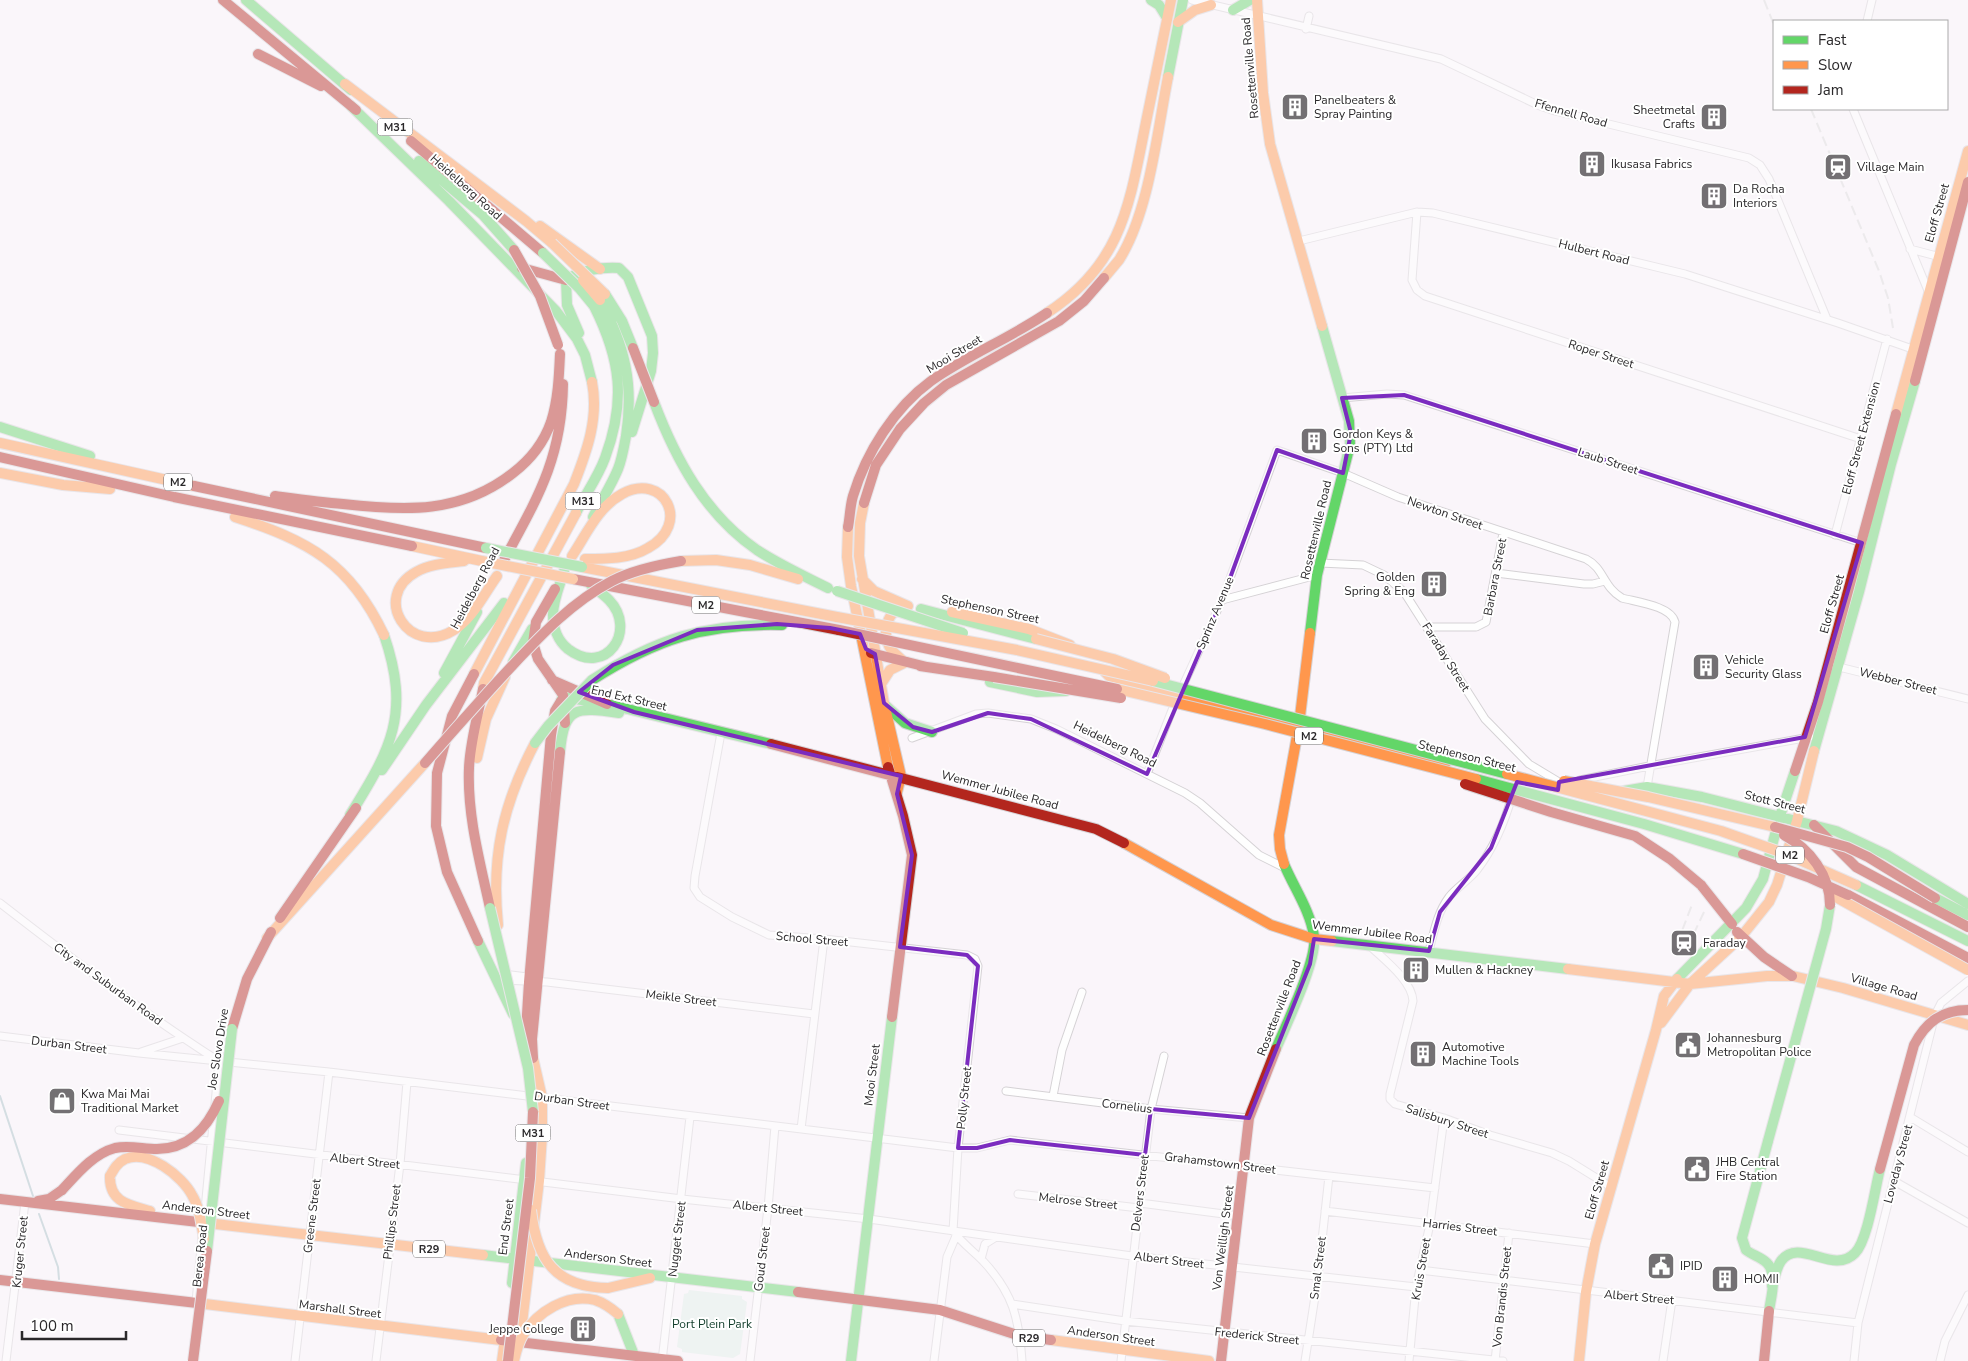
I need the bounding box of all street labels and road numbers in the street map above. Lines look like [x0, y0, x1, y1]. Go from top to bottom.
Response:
street label: Rosettenville Road [1238, 17, 1262, 119]
street label: Ffennell Road [1533, 95, 1609, 131]
road number: M31 [378, 118, 412, 136]
street label: Heidelberg Road [427, 151, 505, 223]
street label: Eloff Street [1921, 181, 1953, 244]
street label: Hulbert Road [1557, 235, 1631, 269]
street label: Mooi Street [923, 331, 985, 377]
street label: Roper Street [1566, 336, 1637, 372]
street label: Eloff Street Extension [1838, 380, 1884, 496]
street label: Laub Street [1576, 444, 1641, 479]
road number: M2 [164, 474, 192, 491]
street label: Rosettenville Road [1297, 479, 1335, 581]
road number: M31 [566, 492, 600, 510]
street label: Newton Street [1405, 493, 1486, 534]
street label: Barbara Street [1480, 536, 1510, 617]
street label: Heidelberg Road [447, 544, 503, 632]
street label: Eloff Street [1816, 572, 1848, 635]
street label: Sprinz Avenue [1192, 574, 1238, 652]
street label: Stephenson Street [939, 591, 1041, 627]
road number: M2 [692, 596, 720, 614]
street label: Faraday Street [1418, 619, 1474, 695]
street label: Webber Street [1858, 664, 1939, 699]
street label: End Ext Street [590, 682, 669, 715]
street label: Heidelberg Road [1071, 717, 1159, 771]
road number: M2 [1295, 728, 1323, 744]
street label: Stephenson Street [1417, 736, 1518, 776]
street label: Wemmer Jubilee Road [940, 767, 1060, 813]
street label: Stott Street [1743, 787, 1808, 817]
road number: M2 [1776, 846, 1804, 864]
street label: Wemmer Jubilee Road [1311, 917, 1433, 947]
street label: School Street [775, 928, 850, 950]
street label: City and Suburban Road [50, 939, 166, 1029]
street label: Rosettenville Road [1253, 958, 1305, 1058]
street label: Village Road [1848, 970, 1919, 1004]
street label: Meikle Street [645, 986, 718, 1010]
street label: Joe Slovo Drive [204, 1007, 232, 1092]
street label: Durban Street [30, 1032, 108, 1058]
street label: Mooi Street [860, 1042, 884, 1107]
street label: Polly Street [953, 1065, 975, 1130]
street label: Durban Street [533, 1088, 611, 1114]
street label: Cornelius [1101, 1095, 1153, 1117]
street label: Salisbury Street [1404, 1100, 1491, 1142]
street label: Loveday Street [1880, 1122, 1916, 1205]
road number: M31 [516, 1124, 550, 1142]
street label: Grahamstown Street [1163, 1148, 1277, 1178]
street label: Albert Street [329, 1149, 402, 1173]
street label: Delvers Street [1127, 1153, 1153, 1232]
street label: Eloff Street [1581, 1158, 1613, 1221]
street label: Greene Street [300, 1177, 325, 1254]
street label: Phillips Street [379, 1183, 405, 1261]
street label: Von Weilligh Street [1209, 1184, 1237, 1292]
street label: Melrose Street [1038, 1189, 1119, 1213]
street label: Albert Street [732, 1196, 805, 1220]
street label: Anderson Street [161, 1197, 252, 1223]
street label: End Street [495, 1197, 517, 1256]
street label: Nugget Street [664, 1199, 690, 1278]
street label: Harries Street [1422, 1214, 1499, 1240]
street label: Kruger Street [8, 1215, 32, 1289]
street label: Berea Road [189, 1224, 211, 1288]
street label: Goud Street [750, 1225, 774, 1292]
street label: Smal Street [1306, 1235, 1330, 1300]
street label: Kruis Street [1408, 1236, 1434, 1301]
road number: R29 [413, 1240, 445, 1258]
street label: Anderson Street [563, 1245, 654, 1271]
street label: Von Brandis Street [1489, 1245, 1515, 1349]
street label: Albert Street [1133, 1248, 1206, 1272]
street label: Albert Street [1603, 1286, 1676, 1308]
street label: Marshall Street [298, 1296, 383, 1322]
street label: Anderson Street [1066, 1322, 1157, 1350]
street label: Frederick Street [1214, 1324, 1301, 1348]
road number: R29 [1013, 1330, 1045, 1346]

